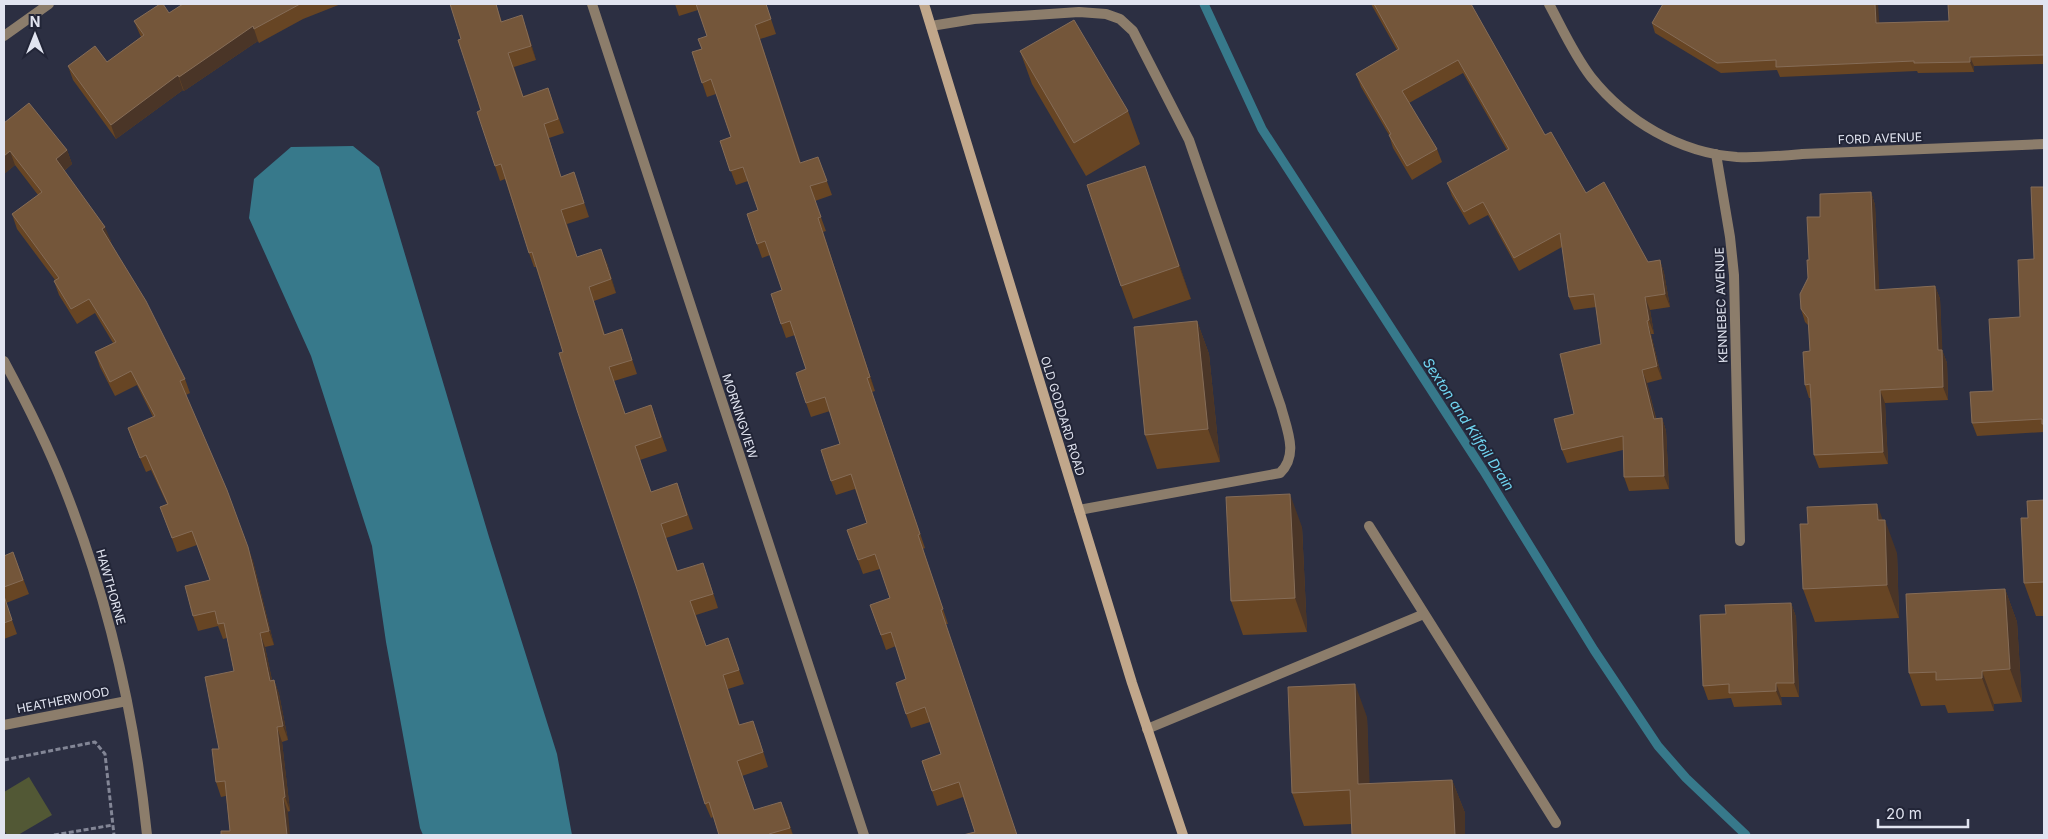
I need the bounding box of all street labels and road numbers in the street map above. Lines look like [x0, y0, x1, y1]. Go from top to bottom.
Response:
street label: FORD AVENUE [1838, 129, 1922, 147]
street label: KENNEBEC AVENUE [1711, 247, 1731, 363]
street label: OLD GODDARD ROAD [1038, 354, 1088, 478]
street label: MORNINGVIEW [719, 372, 761, 460]
street label: HAWTHORNE [93, 547, 129, 627]
street label: HEATHERWOOD [16, 684, 110, 716]

